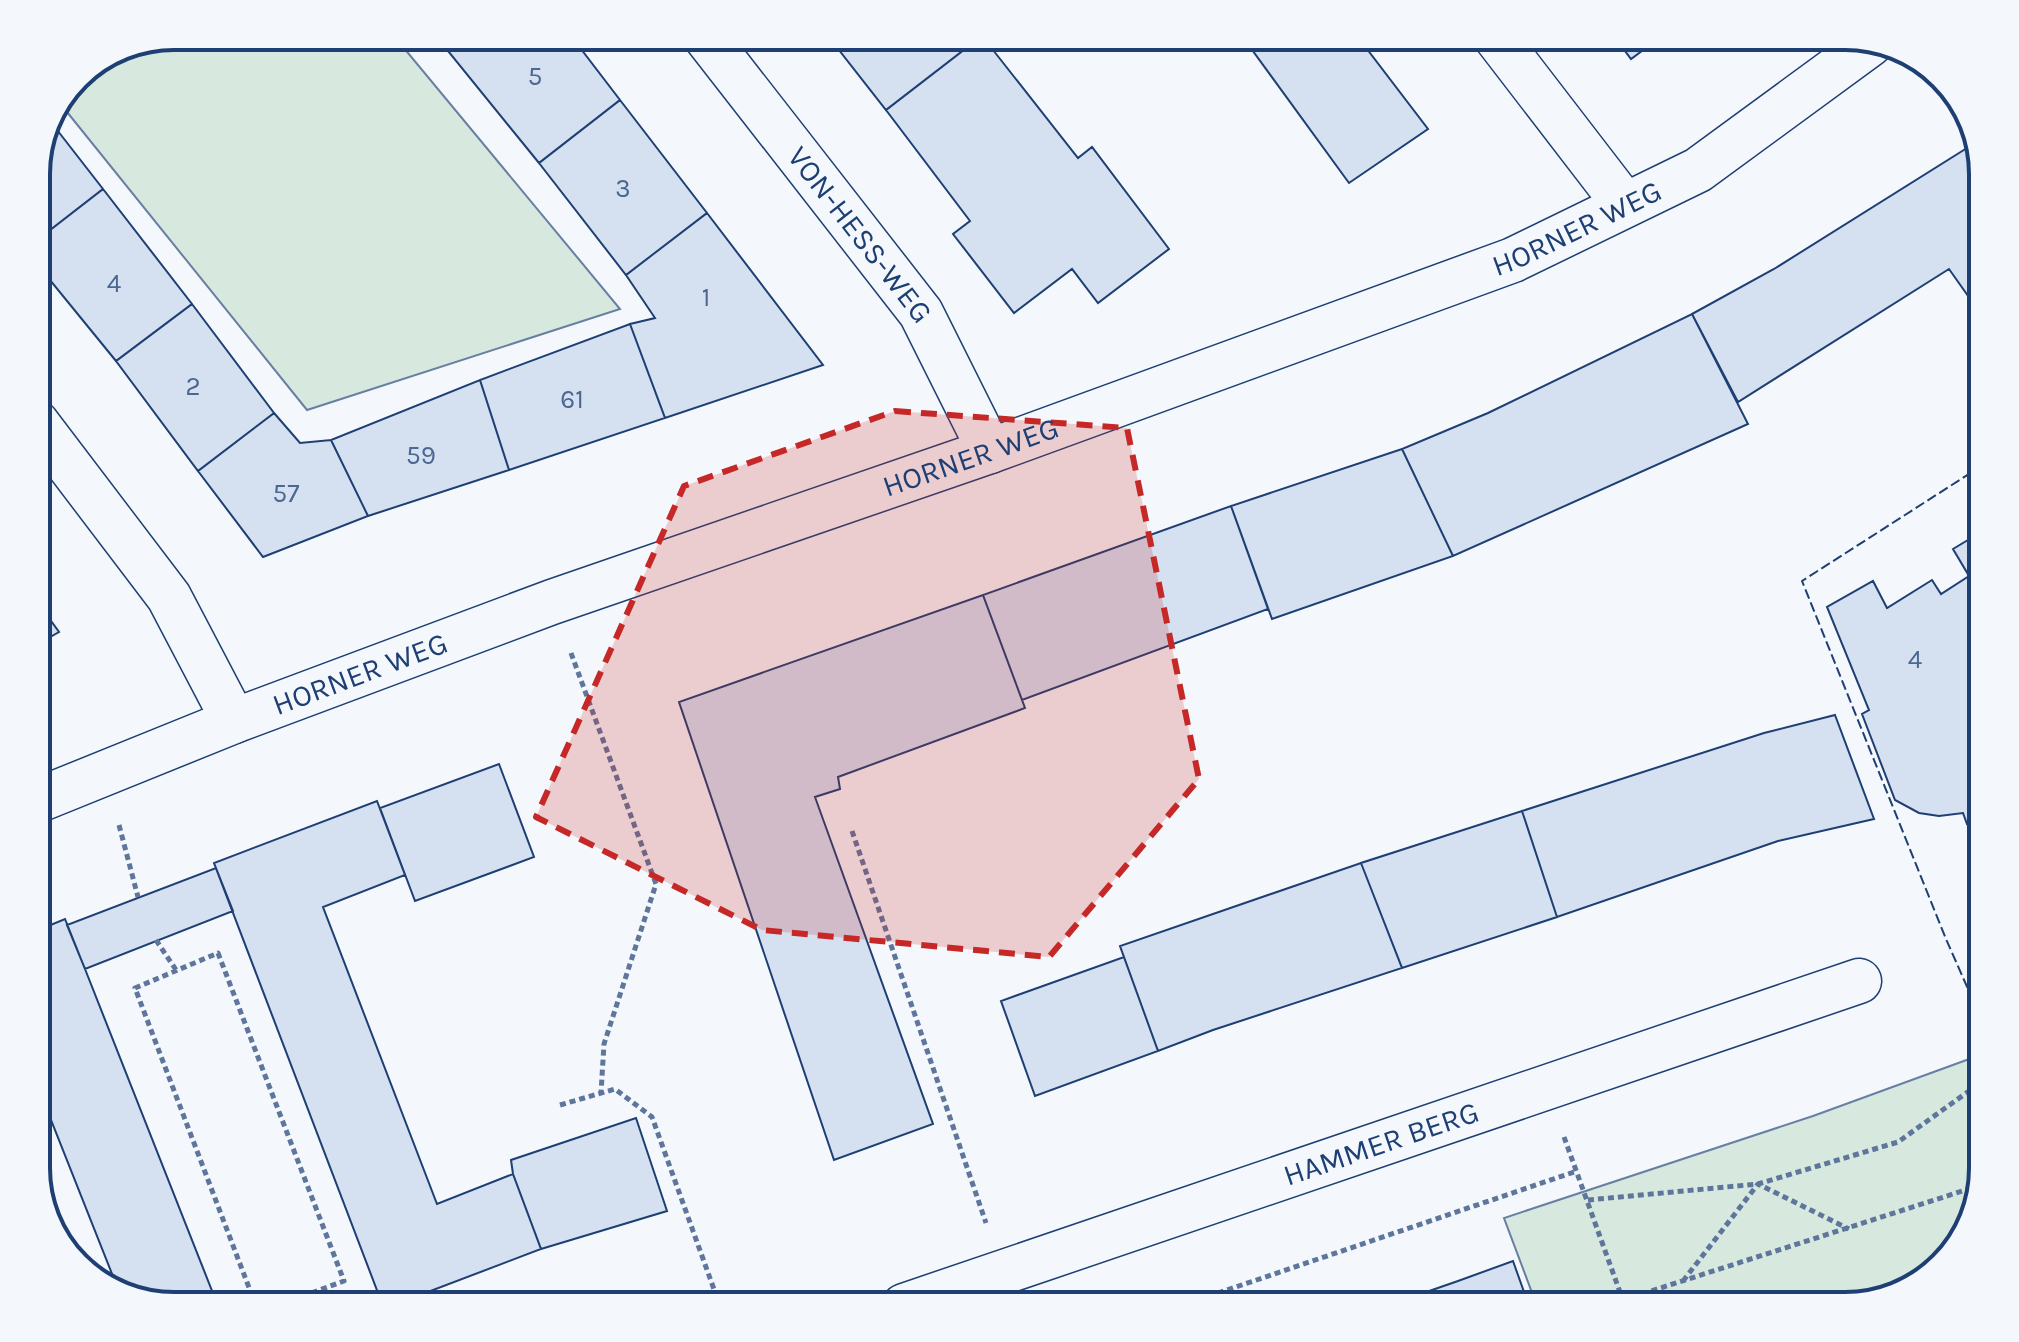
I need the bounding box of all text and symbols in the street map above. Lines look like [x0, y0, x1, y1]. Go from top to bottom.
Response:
house number: 5 [528, 61, 542, 92]
street label: VON-HESS-WEG [780, 139, 940, 330]
house number: 3 [615, 173, 631, 204]
street label: HORNER WEG [1487, 173, 1667, 284]
house number: 4 [107, 268, 121, 299]
house number: 1 [702, 282, 710, 313]
house number: 2 [185, 371, 201, 402]
house number: 61 [560, 384, 584, 415]
street label: HORNER WEG [878, 410, 1063, 505]
house number: 59 [406, 440, 436, 471]
house number: 57 [273, 478, 299, 509]
street label: HORNER WEG [268, 625, 452, 723]
house number: 4 [1908, 644, 1922, 675]
street label: HAMMER BERG [1279, 1094, 1483, 1193]

